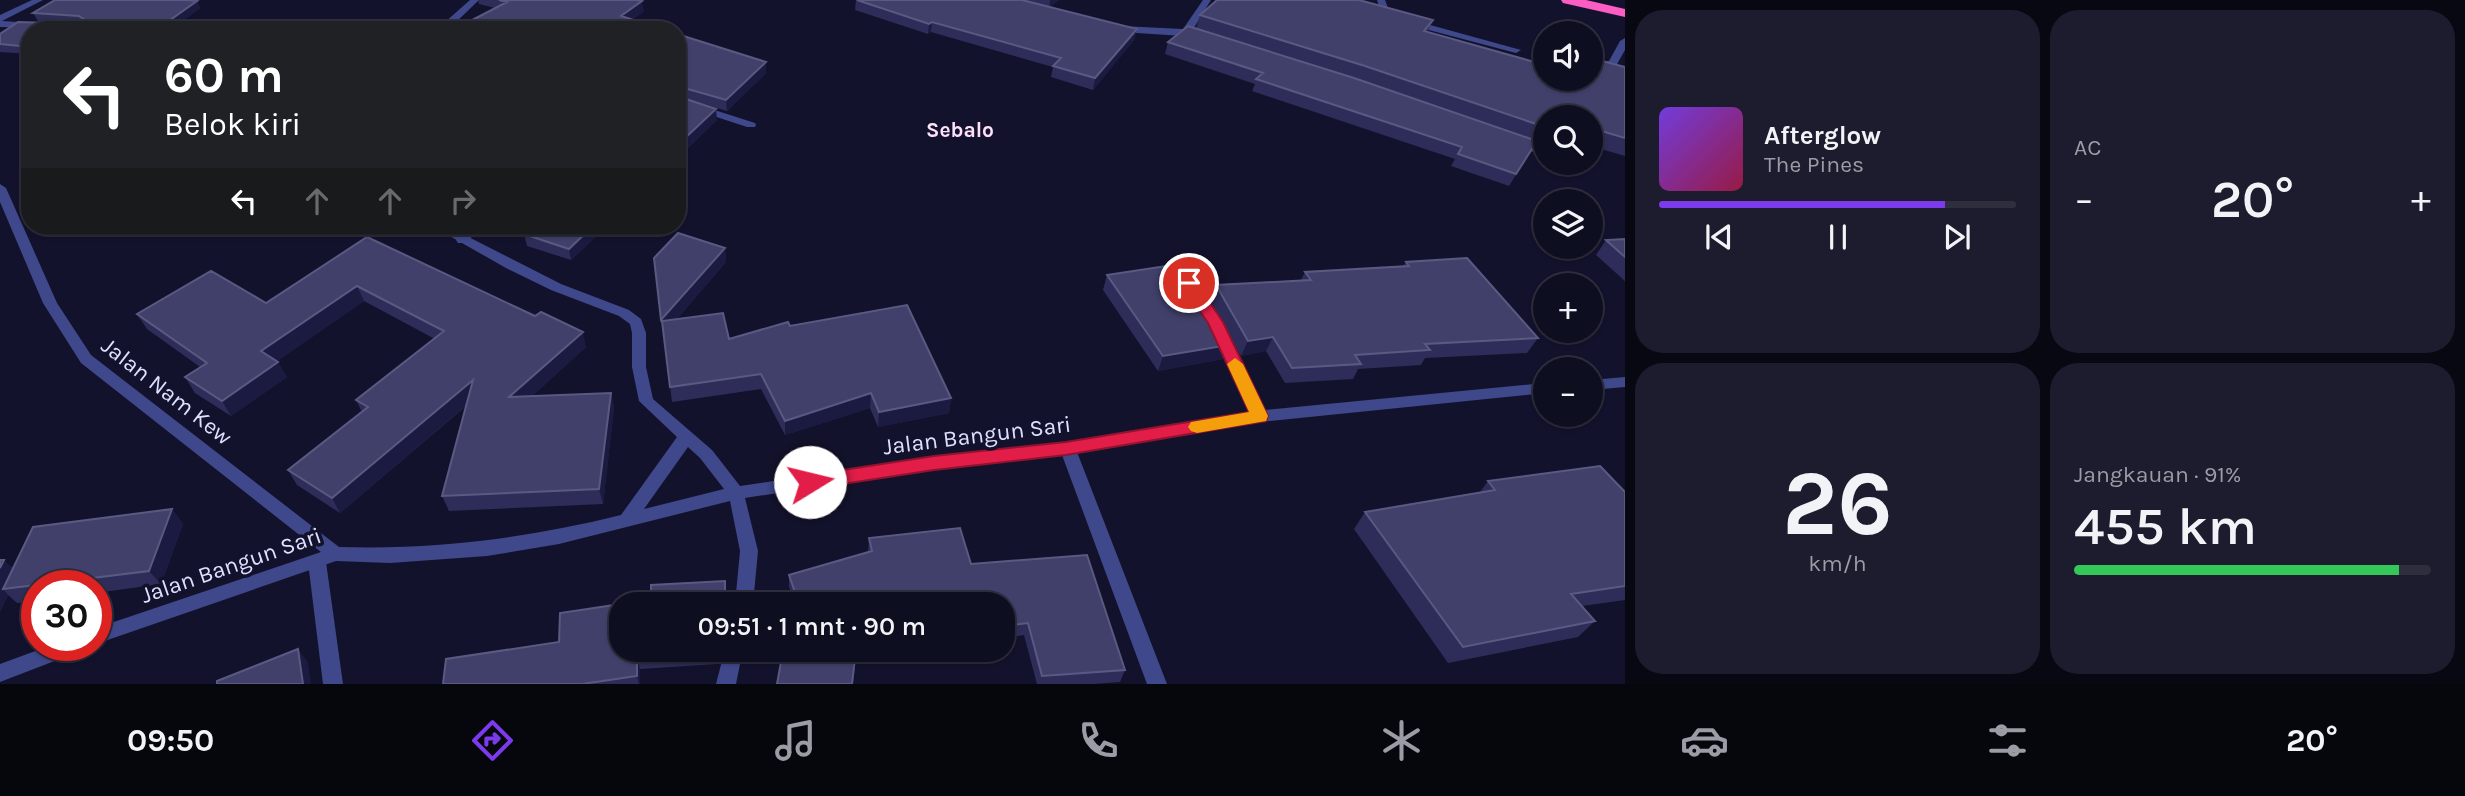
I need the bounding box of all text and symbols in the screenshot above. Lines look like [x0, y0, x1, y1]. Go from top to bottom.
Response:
map controls [1533, 21, 1603, 427]
button: sound [1533, 21, 1603, 91]
text: 60 m [164, 47, 284, 104]
icon: left [49, 49, 140, 140]
button: search [1533, 105, 1603, 175]
text: Belok kiri [164, 106, 301, 143]
district label: Sebalo [926, 118, 994, 142]
text: Afterglow [1764, 120, 1881, 151]
text: AC [2074, 134, 2101, 161]
text: The Pines [1764, 151, 1864, 178]
text: 20° [2211, 169, 2294, 230]
text: − [2074, 177, 2094, 222]
text: + [2411, 177, 2431, 222]
icon: left [225, 182, 263, 220]
icon: ahead [298, 182, 336, 220]
icon: ahead [371, 182, 409, 220]
icon: right [444, 182, 482, 220]
button: layers [1533, 189, 1603, 259]
icon: previous [1700, 218, 1738, 256]
icon: pause [1819, 218, 1857, 256]
icon: next [1938, 218, 1976, 256]
pin [1159, 253, 1219, 313]
icon: arrive [1170, 264, 1208, 302]
button: + [1533, 273, 1603, 343]
street label: Jalan Nam Kew [96, 332, 238, 451]
button: − [1533, 357, 1603, 427]
street label: Jalan Bangun Sari [882, 411, 1073, 460]
position arrow [773, 445, 847, 519]
text: 26 [1782, 451, 1893, 557]
text: Jangkauan · 91% [2074, 461, 2242, 488]
text: 455 km [2074, 496, 2257, 557]
street label: Jalan Bangun Sari [137, 522, 325, 609]
text: km/h [1808, 550, 1867, 577]
speed limit sign: 30 [21, 570, 112, 661]
text: 09:51 · 1 mnt · 90 m [698, 611, 926, 642]
icon: directions [468, 716, 517, 765]
icon: music [771, 716, 820, 765]
icon: phone [1074, 716, 1123, 765]
icon: climate [1377, 716, 1426, 765]
icon: car [1680, 716, 1729, 765]
icon: filters [1983, 716, 2032, 765]
text: 09:50 [127, 722, 214, 759]
text: 20° [2286, 722, 2338, 759]

